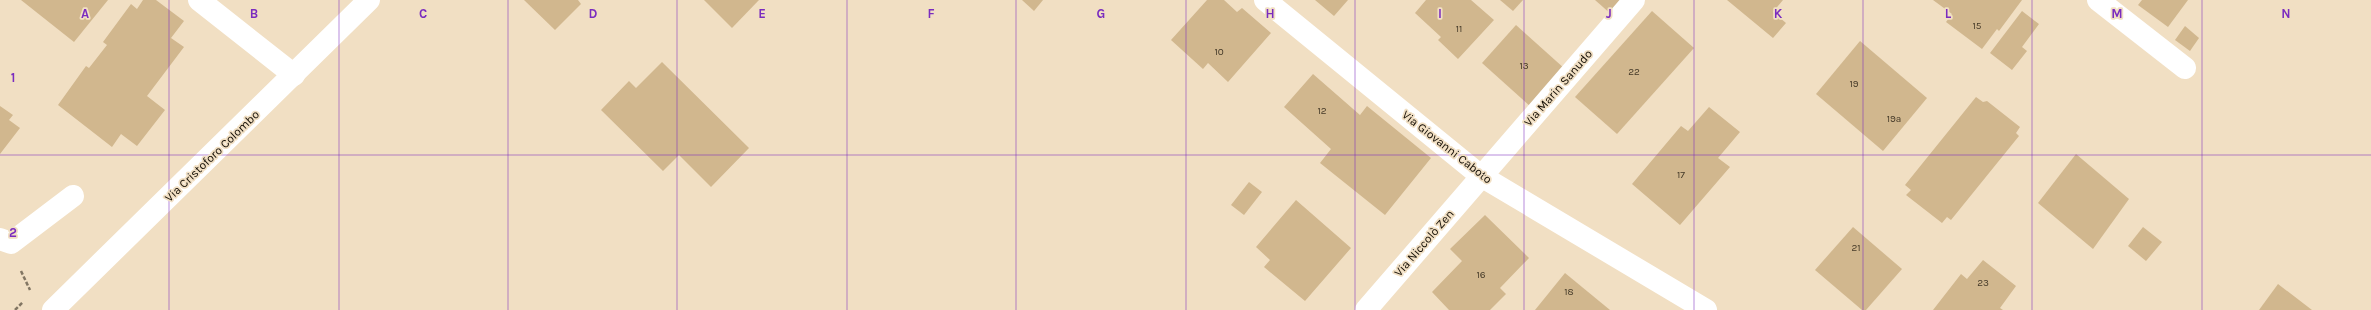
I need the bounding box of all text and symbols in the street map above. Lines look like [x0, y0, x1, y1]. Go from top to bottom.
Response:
text: A [81, 6, 89, 21]
text: B [250, 6, 258, 21]
text: C [419, 6, 427, 21]
text: D [589, 6, 598, 21]
text: E [758, 6, 766, 21]
text: F [927, 6, 935, 21]
text: G [1097, 6, 1105, 21]
text: H [1265, 6, 1275, 21]
text: I [1438, 6, 1442, 21]
text: J [1606, 6, 1612, 21]
text: K [1774, 6, 1783, 21]
text: L [1945, 6, 1952, 21]
text: M [2111, 6, 2123, 21]
text: N [2281, 6, 2291, 21]
house number: 15 [1973, 20, 1982, 32]
house number: 11 [1456, 23, 1462, 35]
house number: 10 [1214, 46, 1224, 58]
street label: Via Marin Sanudo [1521, 47, 1595, 129]
house number: 13 [1519, 60, 1529, 72]
house number: 22 [1628, 66, 1640, 78]
text: 1 [11, 70, 15, 85]
house number: 19 [1849, 78, 1859, 90]
house number: 12 [1317, 105, 1327, 117]
street label: Via Cristoforo Colombo [162, 107, 262, 205]
street label: Via Giovanni Caboto [1399, 108, 1495, 186]
house number: 19a [1887, 113, 1901, 125]
house number: 17 [1677, 169, 1685, 181]
street label: Via Niccolò Zen [1391, 207, 1457, 279]
text: 2 [9, 225, 17, 240]
house number: 21 [1851, 242, 1861, 254]
house number: 16 [1476, 269, 1486, 281]
house number: 23 [1977, 277, 1989, 289]
house number: 18 [1564, 286, 1574, 298]

